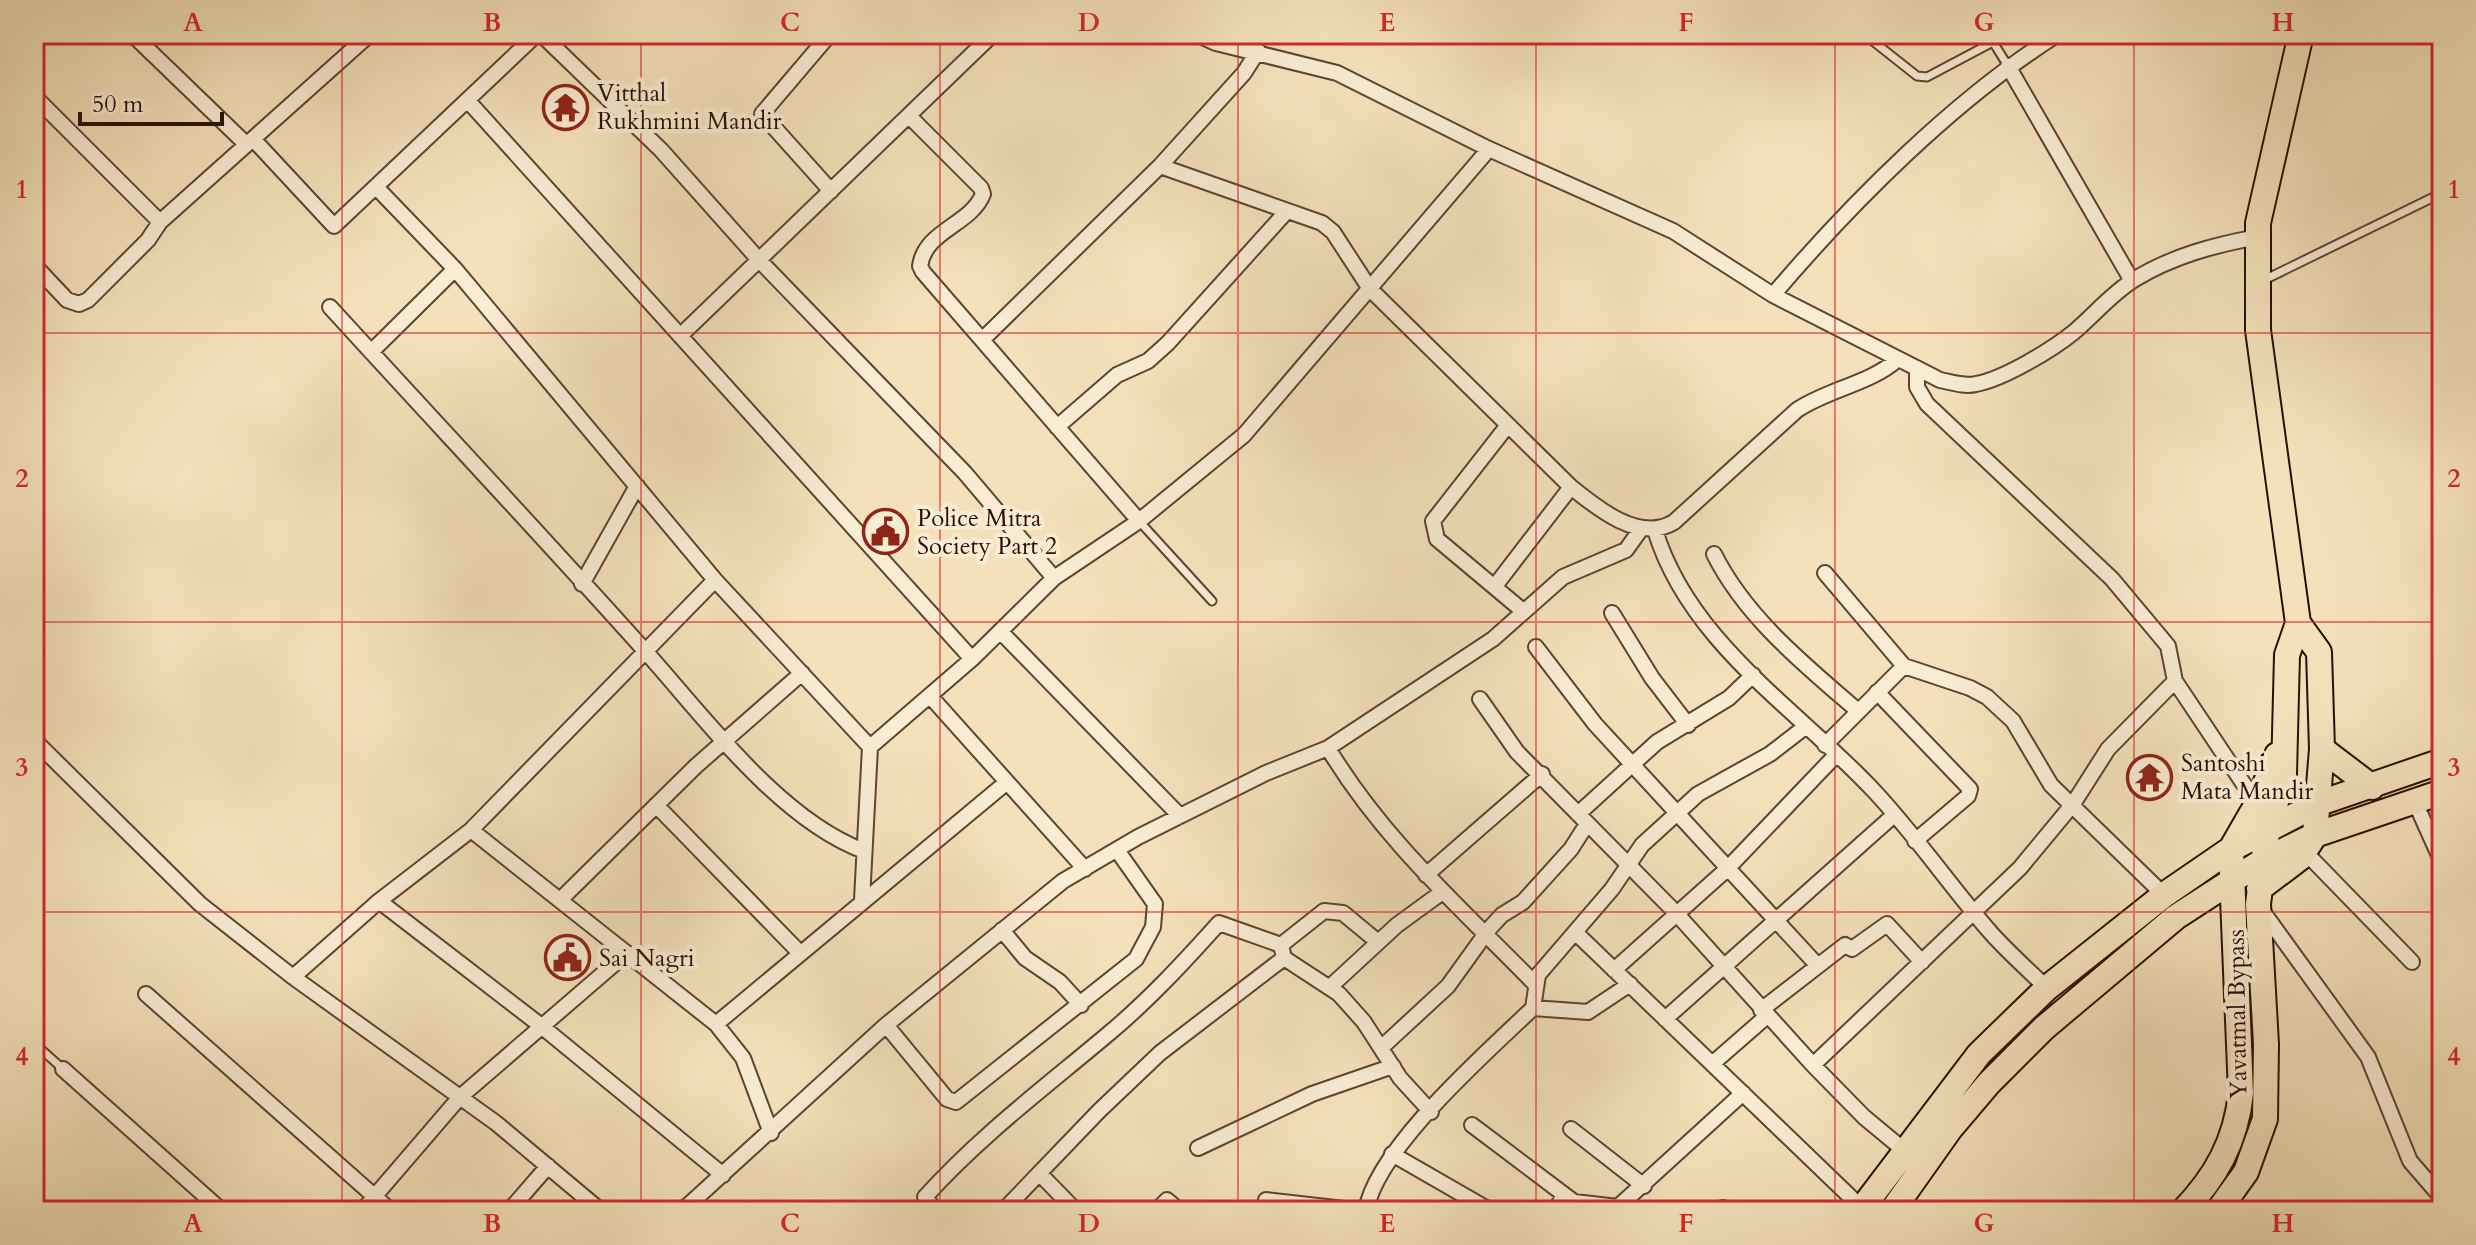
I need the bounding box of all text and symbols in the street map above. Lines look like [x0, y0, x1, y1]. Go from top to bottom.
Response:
text: A [183, 5, 203, 40]
text: B [483, 5, 501, 40]
text: C [780, 5, 800, 40]
text: D [1078, 5, 1100, 40]
text: E [1379, 5, 1395, 40]
text: F [1678, 5, 1694, 40]
text: G [1973, 5, 1995, 40]
text: H [2272, 5, 2295, 40]
scale bar [80, 76, 222, 126]
place label: Vitthal Rukhmini Mandir [597, 77, 782, 138]
temple icon: Vitthal Rukhmini Mandir [542, 83, 590, 131]
text: 50 m [92, 88, 144, 121]
text: 1 [15, 172, 29, 207]
text: 1 [2447, 172, 2461, 207]
text: 2 [15, 461, 29, 496]
text: 2 [2447, 461, 2461, 496]
place label: Police Mitra Society Part 2 [917, 502, 1057, 563]
public building icon: Police Mitra Society Part 2 [862, 508, 910, 556]
place label: Santoshi Mata Mandir [2181, 747, 2314, 808]
text: 3 [15, 750, 29, 785]
text: 3 [2447, 750, 2461, 785]
temple icon: Santoshi Mata Mandir [2126, 753, 2174, 801]
street label: Yavatmal Bypass [2220, 929, 2255, 1099]
public building icon: Sai Nagri [544, 934, 592, 982]
place label: Sai Nagri [599, 942, 695, 975]
text: 4 [15, 1039, 29, 1074]
text: 4 [2447, 1039, 2461, 1074]
text: A [183, 1206, 203, 1241]
text: B [483, 1206, 501, 1241]
text: C [780, 1206, 800, 1241]
text: D [1078, 1206, 1100, 1241]
text: E [1379, 1206, 1395, 1241]
text: F [1678, 1206, 1694, 1241]
text: G [1973, 1206, 1995, 1241]
text: H [2272, 1206, 2295, 1241]

